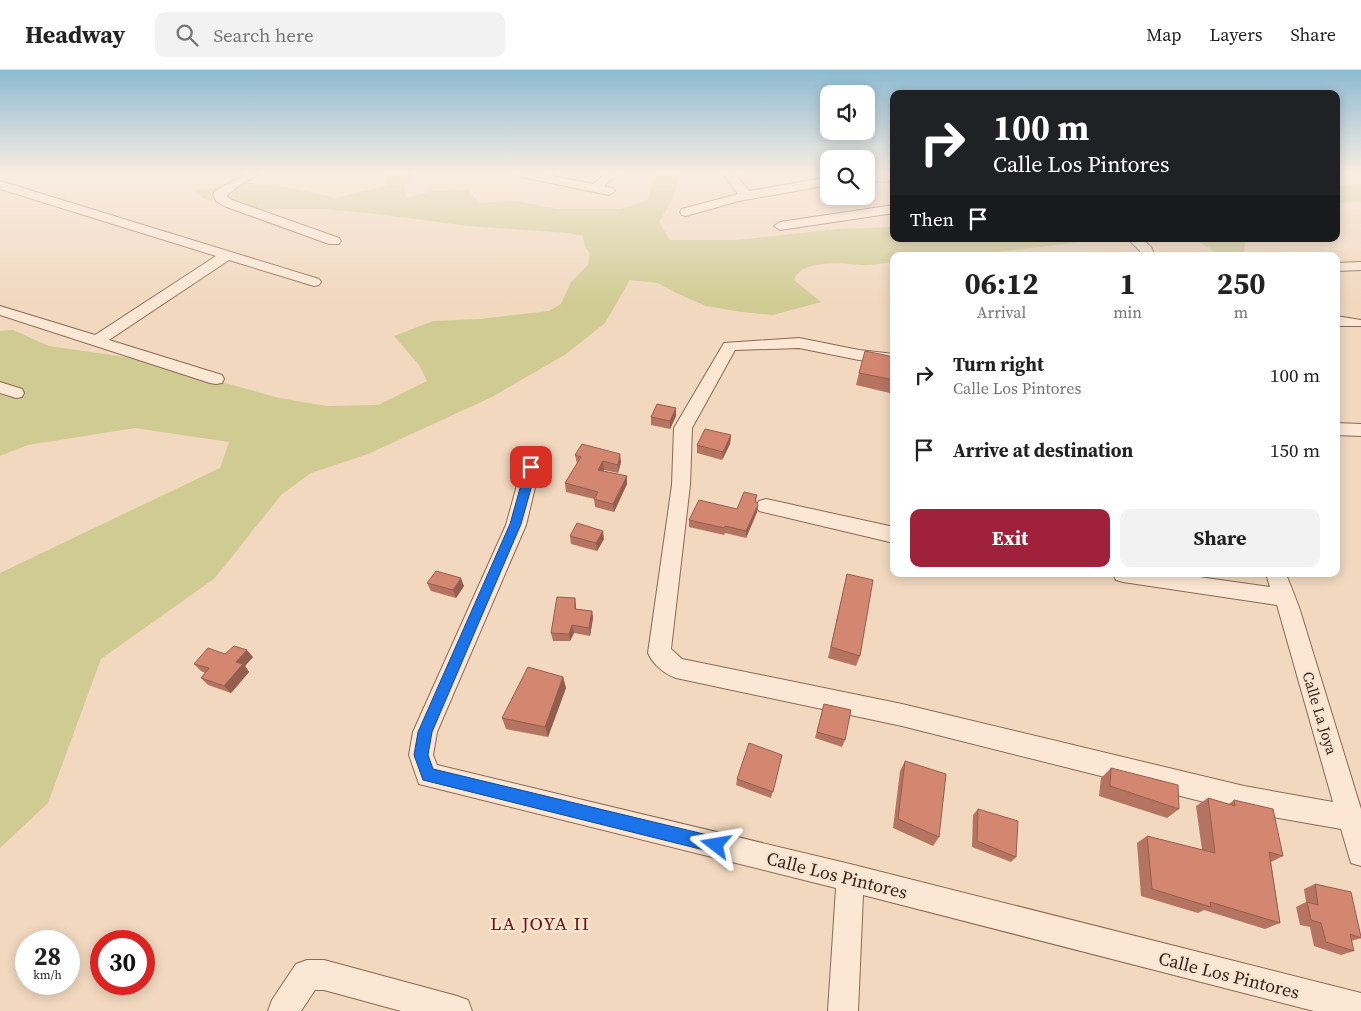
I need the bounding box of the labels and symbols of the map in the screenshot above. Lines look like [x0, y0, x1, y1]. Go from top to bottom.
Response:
pin [510, 446, 552, 488]
street label: Calle La Joya [1297, 669, 1343, 757]
position arrow [689, 818, 741, 870]
street label: Calle Los Pintores [764, 845, 910, 905]
district label: LA JOYA II [490, 910, 590, 936]
speed limit sign: 30 [90, 930, 155, 995]
street label: Calle Los Pintores [1156, 945, 1302, 1005]

